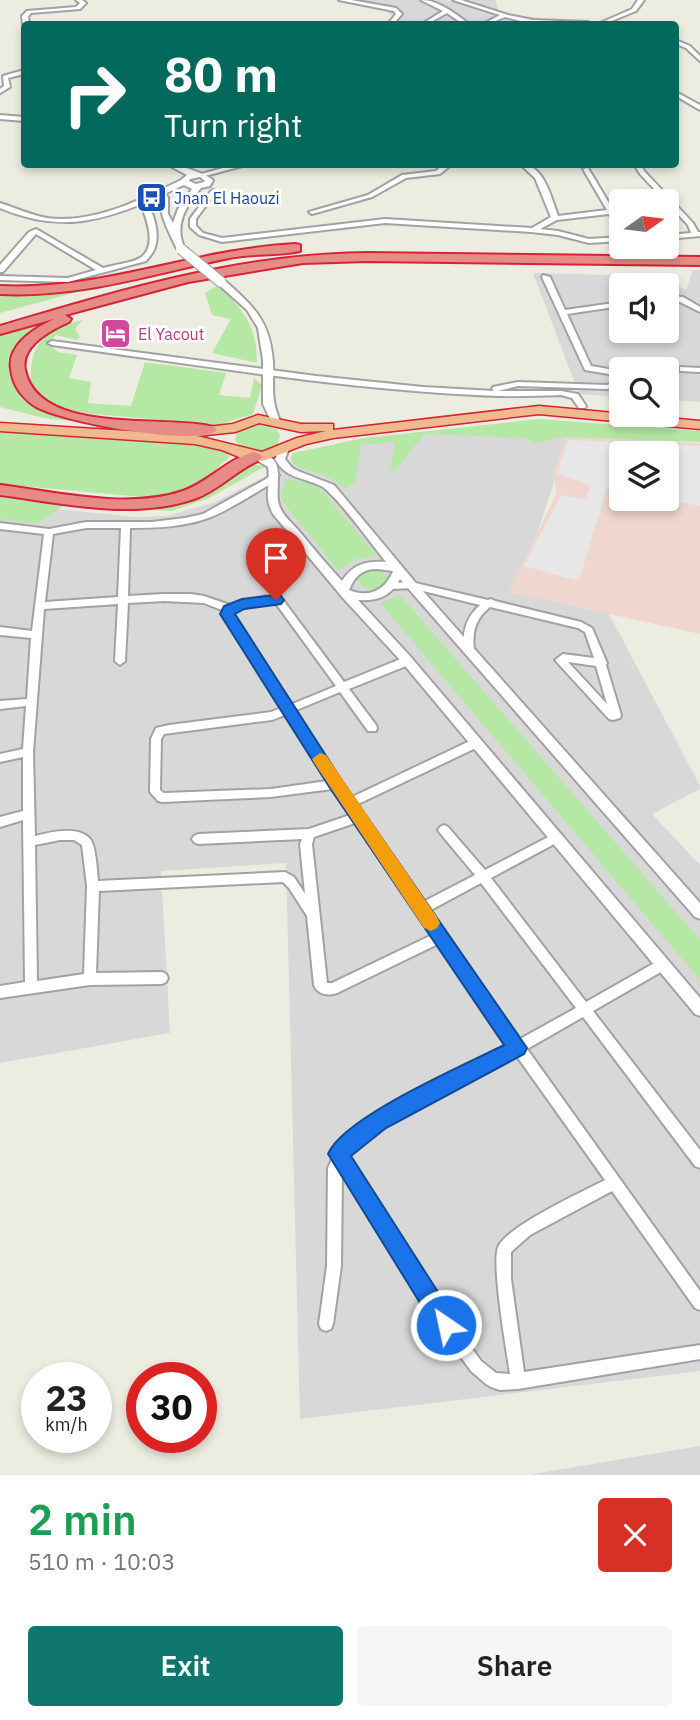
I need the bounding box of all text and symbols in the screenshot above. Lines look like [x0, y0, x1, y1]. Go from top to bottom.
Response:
text: 80 m [164, 42, 278, 105]
icon: right [49, 49, 140, 140]
text: Turn right [164, 104, 302, 146]
bus stop icon: Jnan El Haouzi [134, 181, 168, 215]
place label: Jnan El Haouzi [174, 188, 279, 208]
north arrow [609, 189, 679, 259]
map controls [609, 189, 679, 511]
button: sound [609, 273, 679, 343]
hotel icon: El Yacout [98, 317, 132, 351]
place label: El Yacout [138, 324, 204, 344]
button: search [609, 357, 679, 427]
button: layers [609, 441, 679, 511]
pin [246, 528, 306, 600]
icon: arrive [257, 539, 295, 577]
position arrow [409, 1288, 483, 1362]
speed limit sign: 30 [126, 1362, 217, 1453]
text: 23 [45, 1375, 88, 1421]
text: km/h [45, 1413, 88, 1436]
text: 2 min [28, 1492, 137, 1547]
button: close [598, 1498, 672, 1572]
text: 510 m · 10:03 [28, 1546, 175, 1576]
button: Exit [28, 1626, 343, 1706]
button: Share [357, 1626, 672, 1706]

